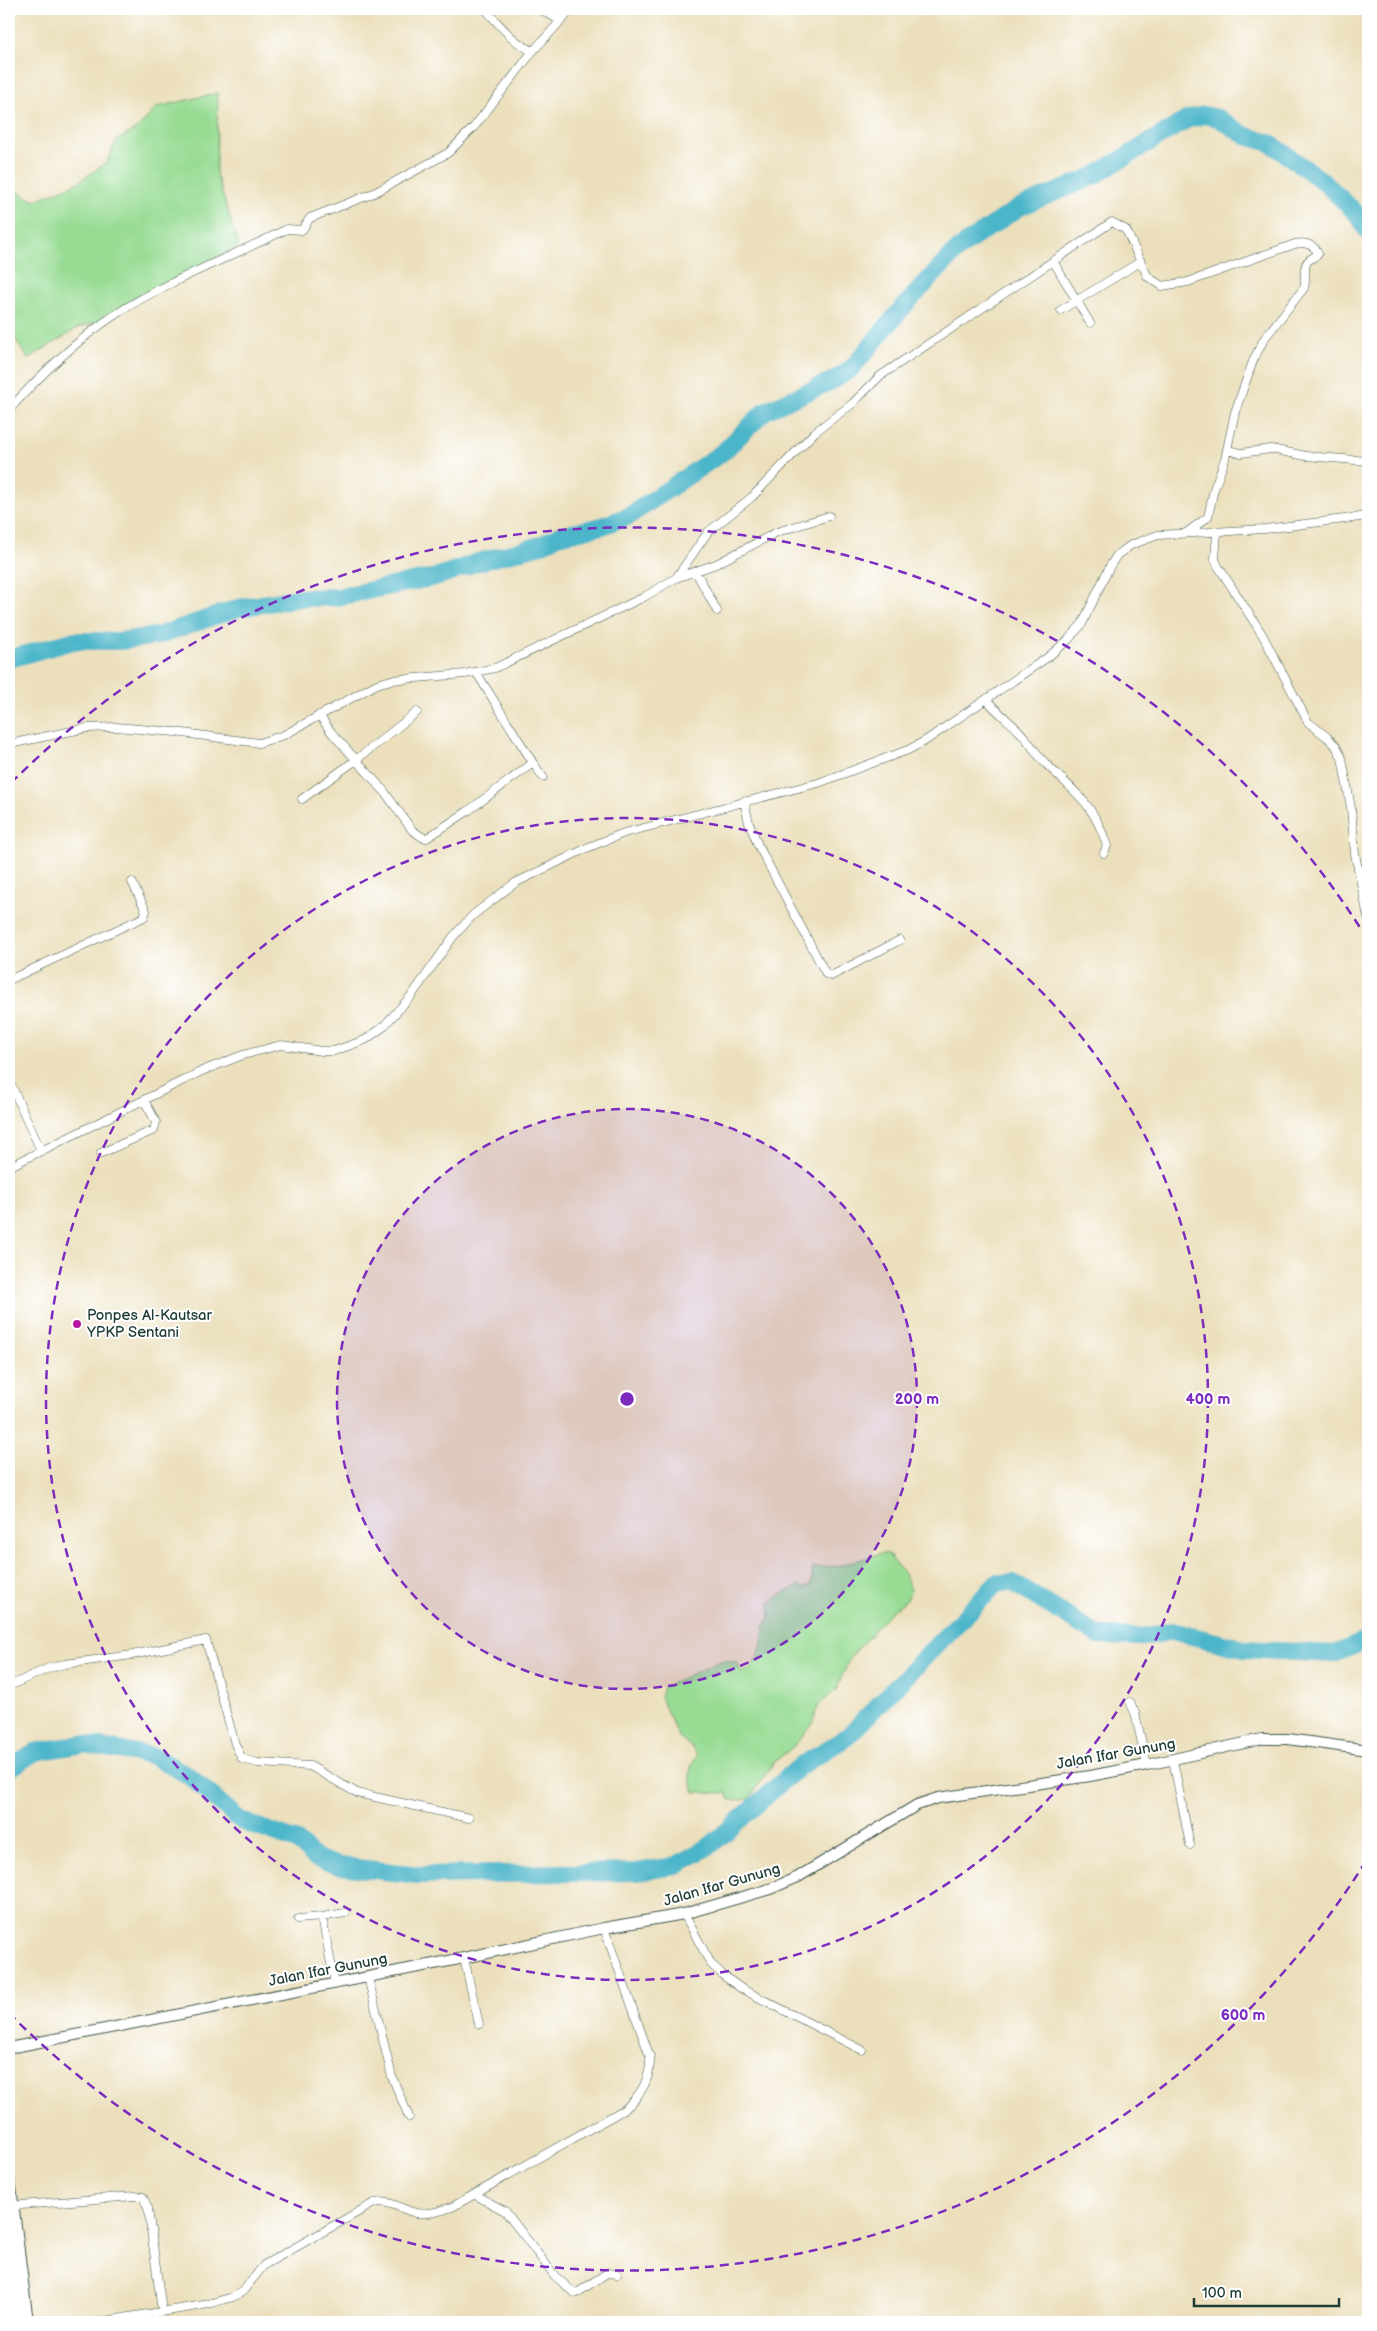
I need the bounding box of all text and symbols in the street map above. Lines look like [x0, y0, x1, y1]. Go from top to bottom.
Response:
place label: Ponpes Al-Kautsar YPKP Sentani [86, 1306, 213, 1342]
marker: Ponpes Al-Kautsar YPKP Sentani [71, 1318, 83, 1330]
centre of rings [618, 1390, 636, 1408]
text: 200 m [895, 1390, 939, 1409]
text: 400 m [1186, 1390, 1230, 1409]
street label: Jalan Ifar Gunung [1055, 1734, 1177, 1774]
street label: Jalan Ifar Gunung [662, 1859, 782, 1911]
street label: Jalan Ifar Gunung [267, 1949, 389, 1991]
text: 600 m [1221, 2006, 1266, 2025]
scale bar [1194, 2276, 1340, 2308]
text: 100 m [1202, 2284, 1242, 2303]

